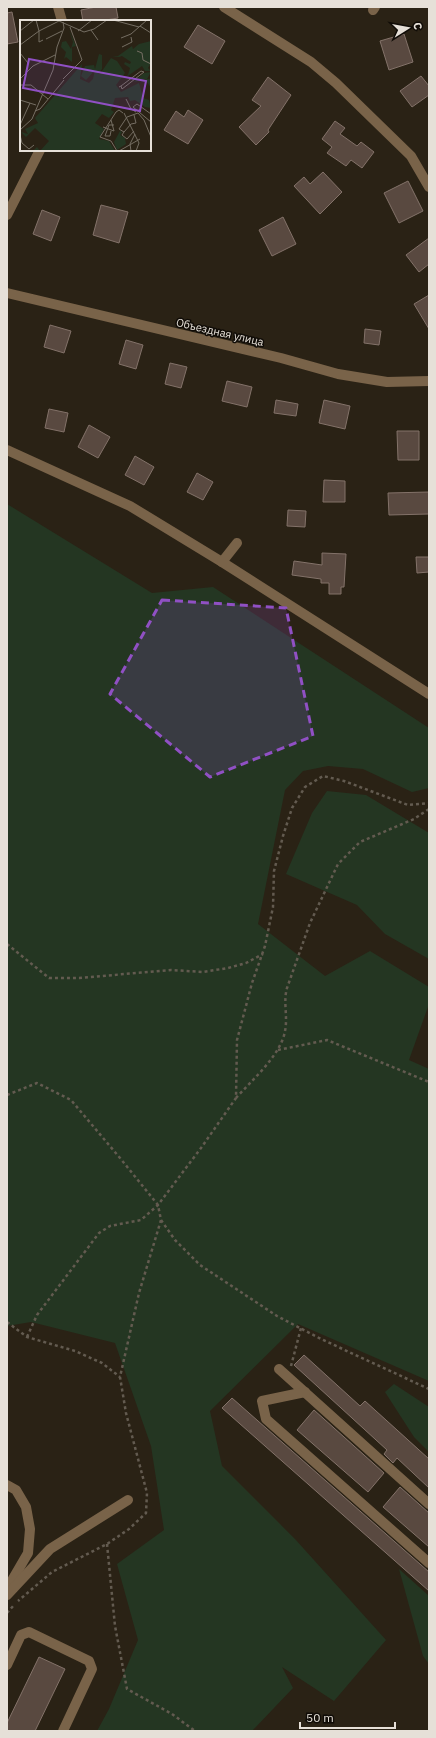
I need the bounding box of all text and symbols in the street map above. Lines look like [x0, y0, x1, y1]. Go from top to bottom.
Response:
north arrow [388, 8, 428, 48]
inset map [20, 20, 151, 151]
text: С [410, 21, 425, 31]
street label: Объездная улица [175, 315, 265, 349]
scale bar [300, 1704, 395, 1730]
text: 50 m [306, 1710, 334, 1725]

